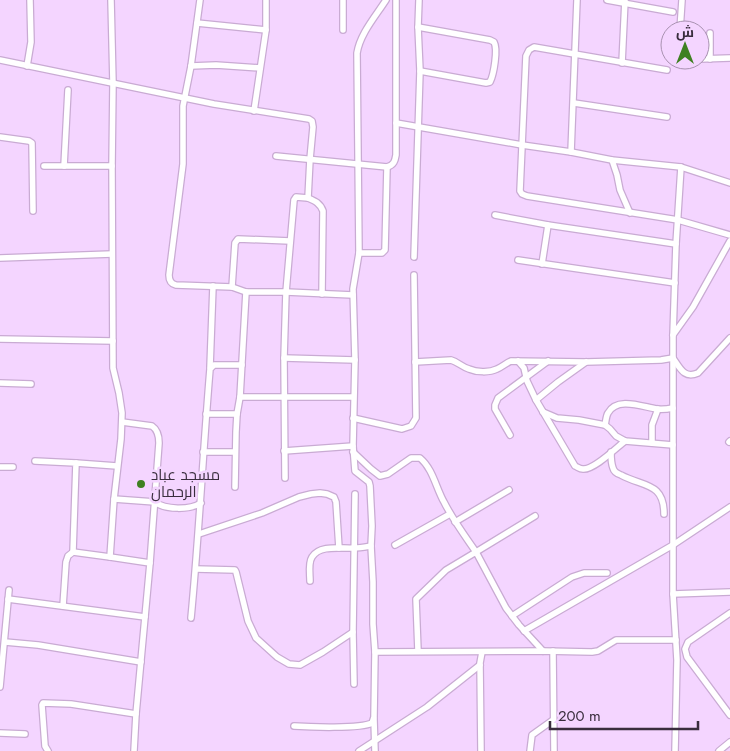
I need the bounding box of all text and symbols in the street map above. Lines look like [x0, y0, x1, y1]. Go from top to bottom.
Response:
north arrow [660, 20, 710, 70]
text: ش [676, 22, 694, 42]
place label: مسجد عباد الرحمان [151, 464, 220, 503]
marker: مسجد عباد الرحمان [135, 478, 147, 490]
scale bar [550, 698, 698, 730]
text: 200 m [558, 705, 601, 727]

